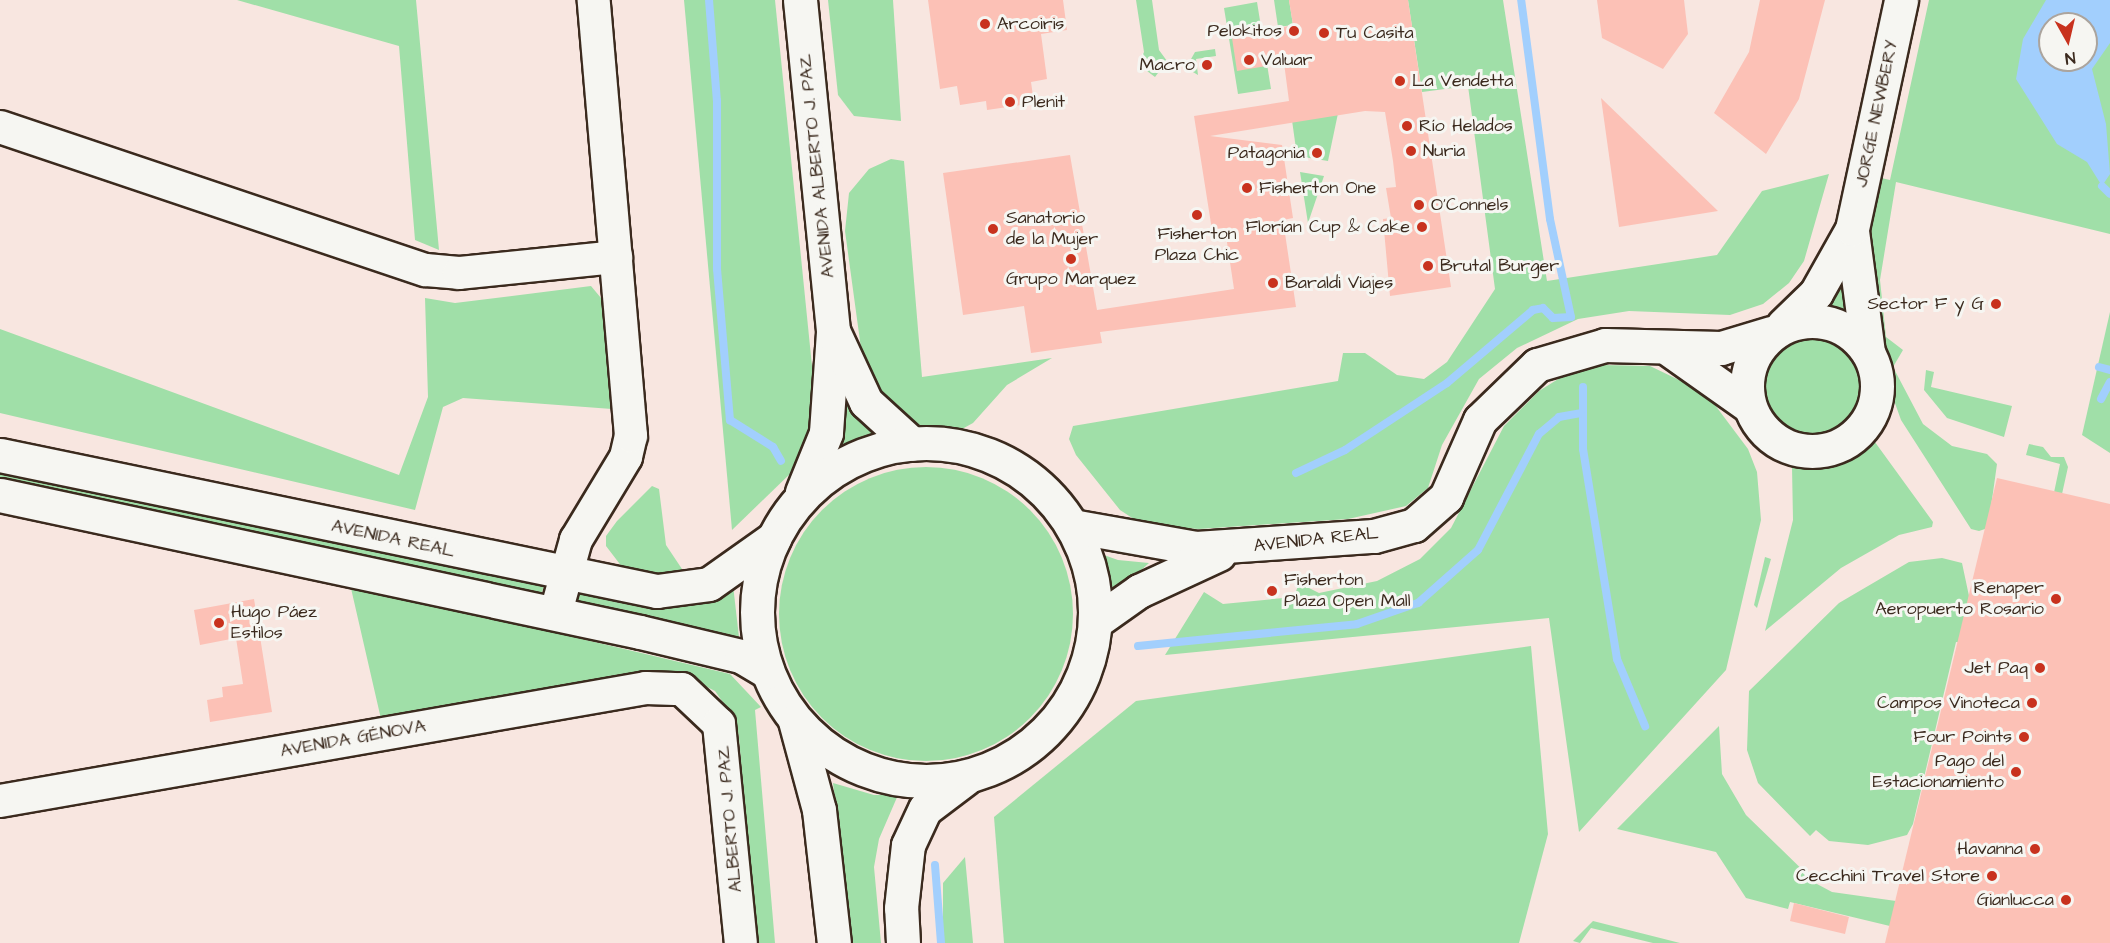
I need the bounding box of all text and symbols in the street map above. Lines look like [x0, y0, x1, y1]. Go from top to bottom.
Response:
north arrow [2038, 12, 2098, 72]
place label: Arcoiris [997, 13, 1064, 35]
marker: Arcoiris [978, 17, 992, 31]
place label: Pelokitos [1208, 20, 1282, 42]
place label: Tu Casita [1336, 22, 1414, 44]
marker: Pelokitos [1287, 24, 1301, 38]
marker: Tu Casita [1317, 26, 1331, 40]
street label: JORGE NEWBERY [1851, 39, 1903, 189]
text: N [2064, 46, 2077, 69]
place label: Valuar [1261, 49, 1313, 71]
street label: AVENIDA ALBERTO J. PAZ [794, 53, 840, 279]
marker: Valuar [1242, 53, 1256, 67]
place label: Macro [1140, 54, 1195, 76]
marker: Macro [1200, 58, 1214, 72]
place label: La Vendetta [1412, 70, 1514, 92]
marker: La Vendetta [1393, 74, 1407, 88]
place label: Plenit [1022, 91, 1065, 113]
marker: Plenit [1003, 95, 1017, 109]
place label: Río Helados [1419, 115, 1513, 137]
marker: Río Helados [1400, 119, 1414, 133]
place label: Nuria [1423, 140, 1465, 162]
place label: Patagonia [1228, 142, 1305, 164]
marker: Nuria [1404, 144, 1418, 158]
marker: Patagonia [1310, 146, 1324, 160]
place label: Fisherton One [1259, 177, 1376, 199]
marker: Fisherton One [1240, 181, 1254, 195]
place label: O'Connels [1431, 194, 1508, 216]
marker: O'Connels [1412, 198, 1426, 212]
place label: Sanatorio de la Mujer [1006, 208, 1098, 250]
marker: Fisherton Plaza Chic [1190, 208, 1204, 222]
place label: Florían Cup & Cake [1245, 216, 1410, 238]
marker: Sanatorio de la Mujer [984, 220, 1002, 238]
marker: Florían Cup & Cake [1415, 220, 1429, 234]
place label: Fisherton Plaza Chic [1155, 224, 1239, 266]
marker: Grupo Marquez [1064, 252, 1078, 266]
place label: Brutal Burger [1440, 255, 1559, 277]
marker: Brutal Burger [1421, 259, 1435, 273]
place label: Grupo Marquez [1006, 268, 1136, 290]
place label: Baraldi Viajes [1285, 272, 1393, 294]
marker: Baraldi Viajes [1266, 276, 1280, 290]
place label: Sector F y G [1868, 293, 1984, 315]
marker: Sector F y G [1989, 297, 2003, 311]
street label: AVENIDA REAL [329, 515, 457, 563]
street label: AVENIDA REAL [1253, 523, 1379, 557]
place label: Fisherton Plaza Open Mall [1284, 570, 1410, 612]
place label: Renaper Aeropuerto Rosario [1875, 578, 2044, 620]
marker: Fisherton Plaza Open Mall [1265, 584, 1279, 598]
marker: Renaper Aeropuerto Rosario [2049, 592, 2063, 606]
place label: Hugo Páez Estilos [231, 602, 317, 644]
marker: Hugo Páez Estilos [212, 616, 226, 630]
place label: Jet Paq [1964, 657, 2028, 679]
marker: Jet Paq [2033, 661, 2047, 675]
place label: Campos Vinoteca [1877, 692, 2020, 714]
marker: Campos Vinoteca [2025, 696, 2039, 710]
street label: AVENIDA GÉNOVA [279, 716, 427, 762]
place label: Four Points [1913, 726, 2012, 748]
marker: Four Points [2017, 730, 2031, 744]
street label: ALBERTO J. PAZ [713, 745, 747, 893]
place label: Pago del Estacionamiento [1873, 751, 2004, 794]
marker: Pago del Estacionamiento [2009, 765, 2023, 779]
place label: Havanna [1957, 838, 2023, 860]
marker: Havanna [2028, 842, 2042, 856]
place label: Cecchini Travel Store [1796, 865, 1980, 887]
marker: Cecchini Travel Store [1985, 869, 1999, 883]
place label: Gianlucca [1977, 889, 2054, 911]
marker: Gianlucca [2059, 893, 2073, 907]

